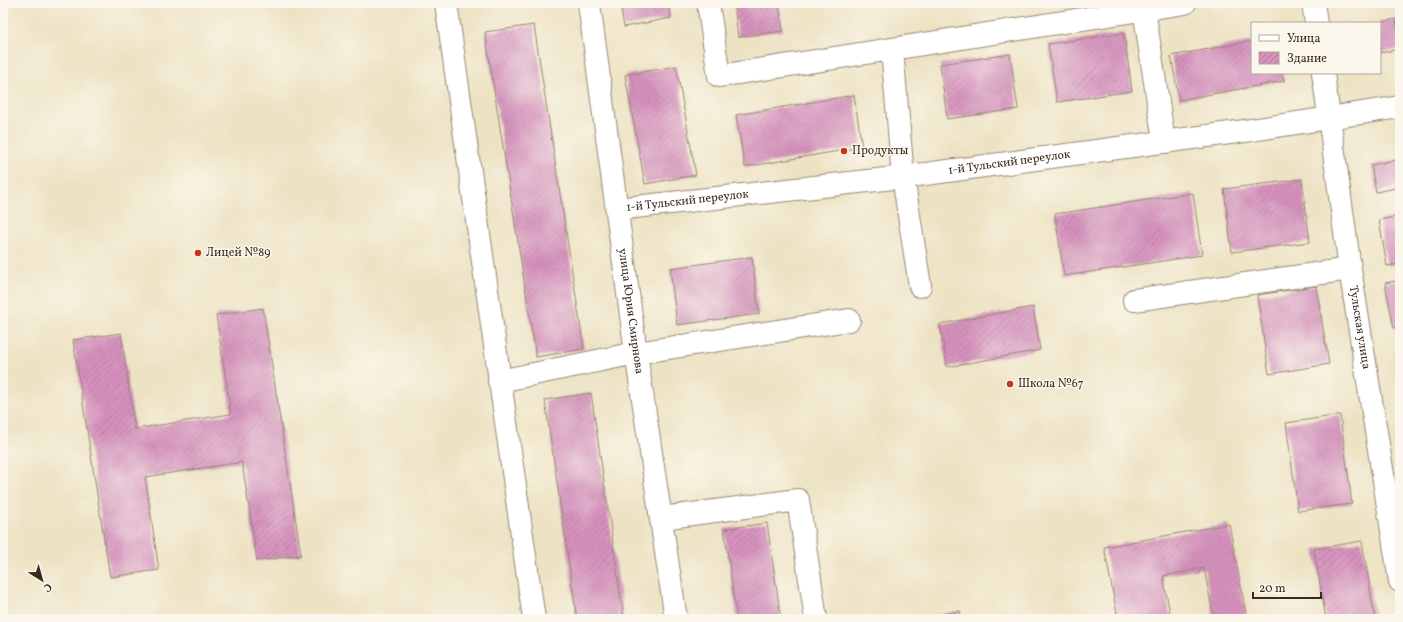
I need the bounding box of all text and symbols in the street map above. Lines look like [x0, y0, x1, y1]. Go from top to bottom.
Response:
legend [1251, 22, 1381, 74]
text: Улица [1287, 31, 1320, 47]
text: Здание [1287, 51, 1327, 67]
place label: Продукты [852, 143, 909, 159]
marker: Продукты [839, 146, 849, 156]
street label: 1-й Тульский переулок [947, 146, 1072, 179]
street label: 1-й Тульский переулок [625, 186, 750, 216]
place label: Лицей №89 [206, 245, 271, 261]
street label: улица Юрия Смирнова [614, 247, 647, 375]
marker: Лицей №89 [193, 248, 203, 258]
street label: Тульская улица [1345, 284, 1374, 370]
place label: Школа №67 [1018, 376, 1084, 392]
marker: Школа №67 [1005, 379, 1015, 389]
north arrow [22, 560, 62, 600]
scale bar [1253, 574, 1321, 600]
text: С [40, 579, 54, 595]
text: 20 m [1259, 581, 1286, 597]

